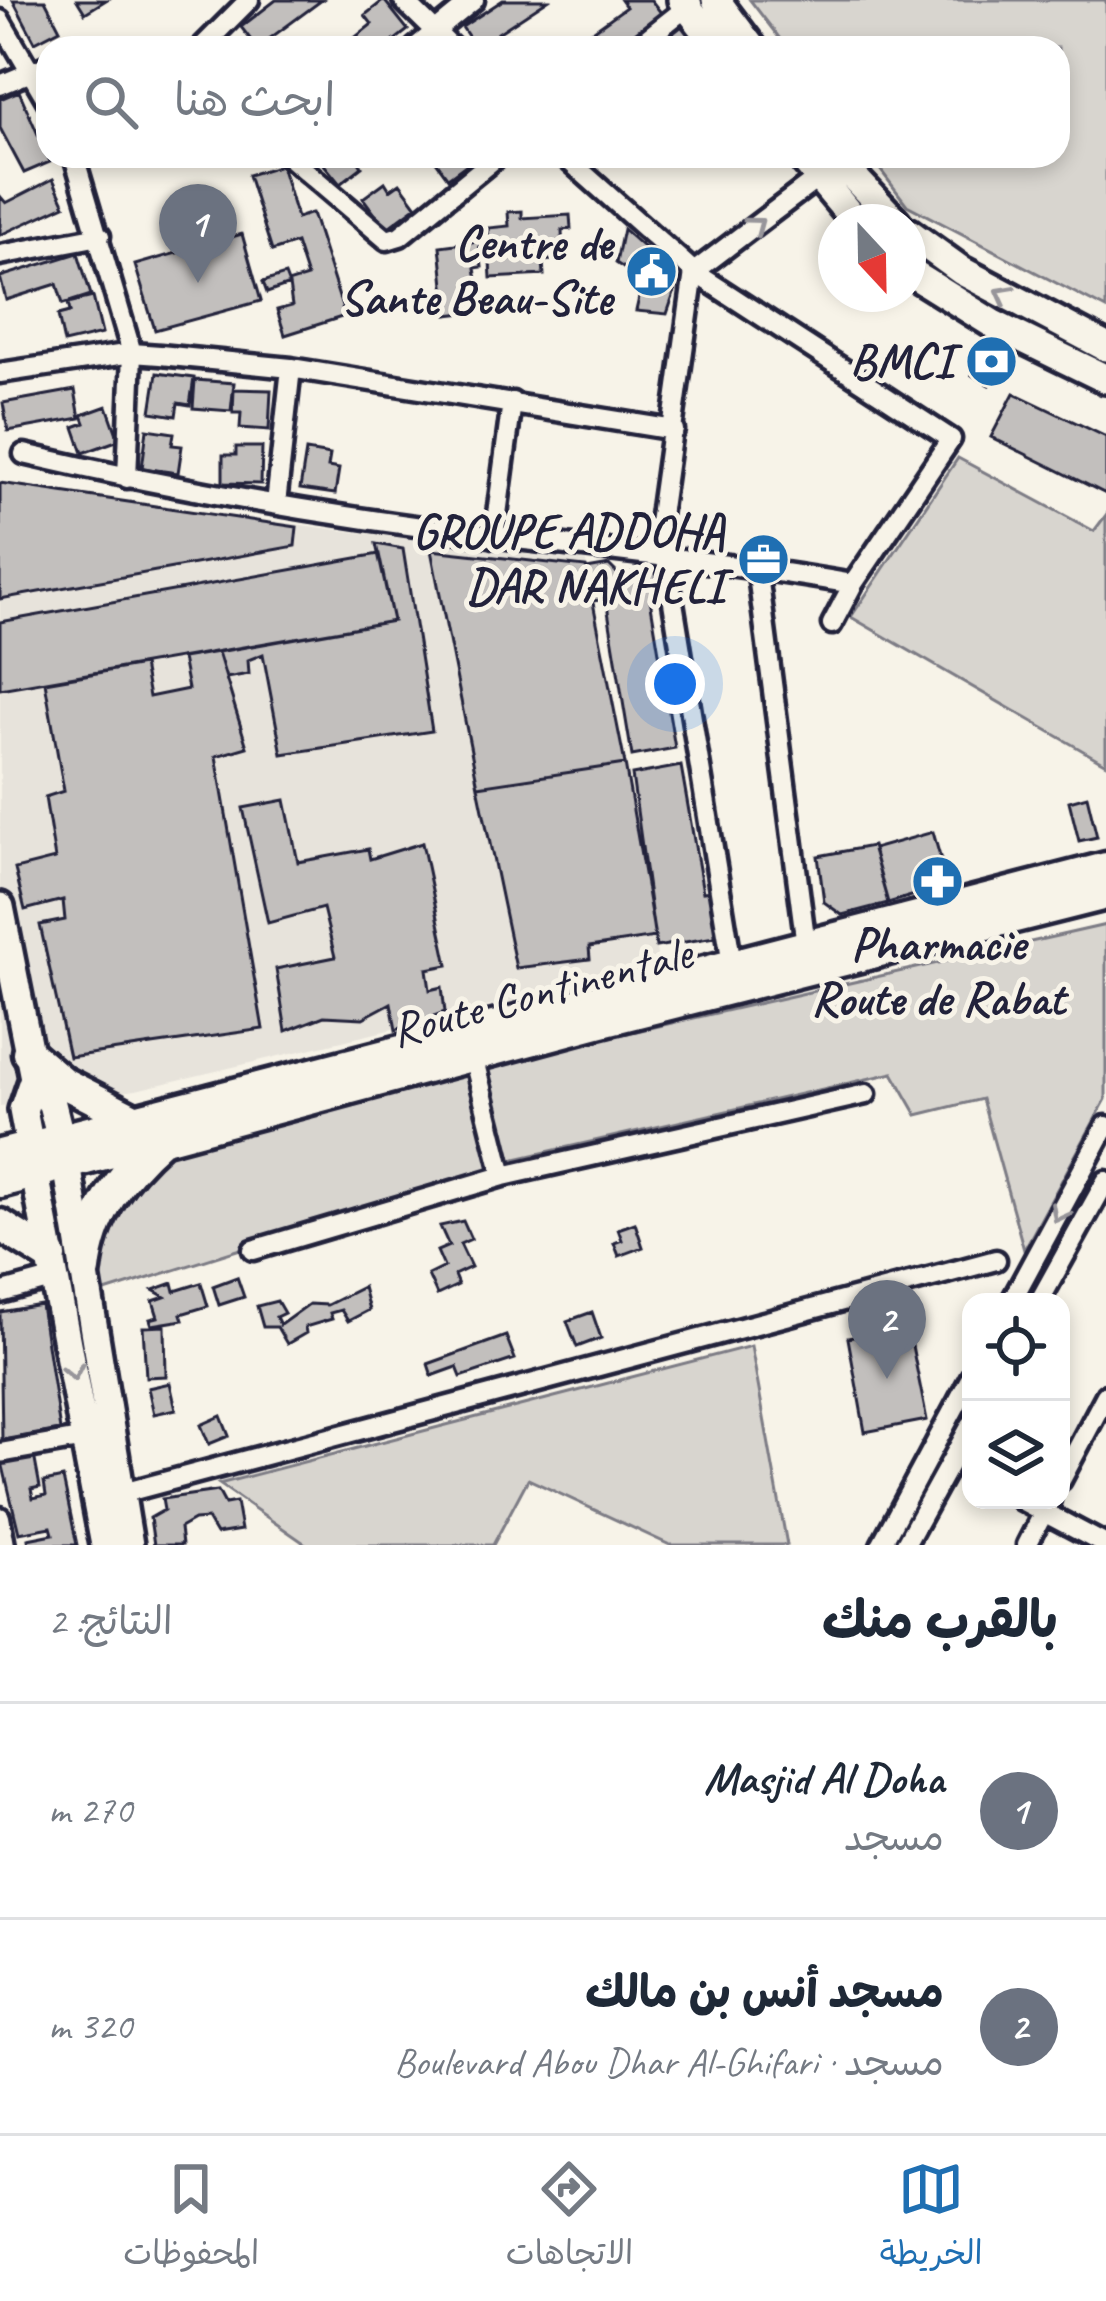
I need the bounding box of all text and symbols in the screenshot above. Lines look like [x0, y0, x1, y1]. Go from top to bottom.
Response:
search box [36, 36, 1070, 168]
icon: search [78, 69, 144, 135]
text: ابحث هنا [174, 72, 335, 129]
pin: 1 [159, 184, 237, 283]
north arrow [818, 204, 926, 312]
place label: Centre de Sante Beau-Site [340, 213, 616, 328]
one-way arrow [742, 218, 764, 240]
public building icon: Centre de Sante Beau-Site [623, 243, 679, 299]
one-way arrow [996, 285, 1017, 308]
place label: BMCI [850, 331, 963, 391]
bank icon: BMCI [964, 333, 1020, 389]
place label: GROUPE ADDOHA DAR NAKHELI [413, 501, 734, 616]
office icon: GROUPE ADDOHA DAR NAKHELI [735, 531, 791, 587]
your location [645, 654, 705, 714]
pharmacy icon: Pharmacie Route de Rabat [910, 853, 966, 909]
place label: Pharmacie Route de Rabat [811, 914, 1070, 1029]
street label: Route Continentale [384, 921, 701, 1060]
one-way arrow [1050, 1202, 1073, 1223]
pin: 2 [848, 1280, 926, 1379]
map controls [962, 1293, 1070, 1509]
button: locate [962, 1293, 1070, 1401]
one-way arrow [59, 1361, 85, 1381]
button: layers [962, 1401, 1070, 1509]
text: بالقرب منك [822, 1588, 1058, 1652]
text: النتائج: 2 [48, 1597, 173, 1646]
text: Masjid Al Doha [704, 1750, 944, 1807]
text: 270 m [48, 1786, 132, 1835]
text: 1 [1010, 1786, 1028, 1835]
text: مسجد [844, 1813, 944, 1862]
text: مسجد أنس بن مالك [585, 1964, 944, 2021]
text: 320 m [48, 2002, 132, 2051]
text: 2 [1010, 2002, 1028, 2051]
text: مسجد · Boulevard Abou Dhar Al-Ghifari [394, 2038, 944, 2087]
tab: المحفوظات [123, 2156, 259, 2282]
tab: الاتجاهات [506, 2156, 633, 2282]
tab: الخريطة [880, 2156, 983, 2282]

